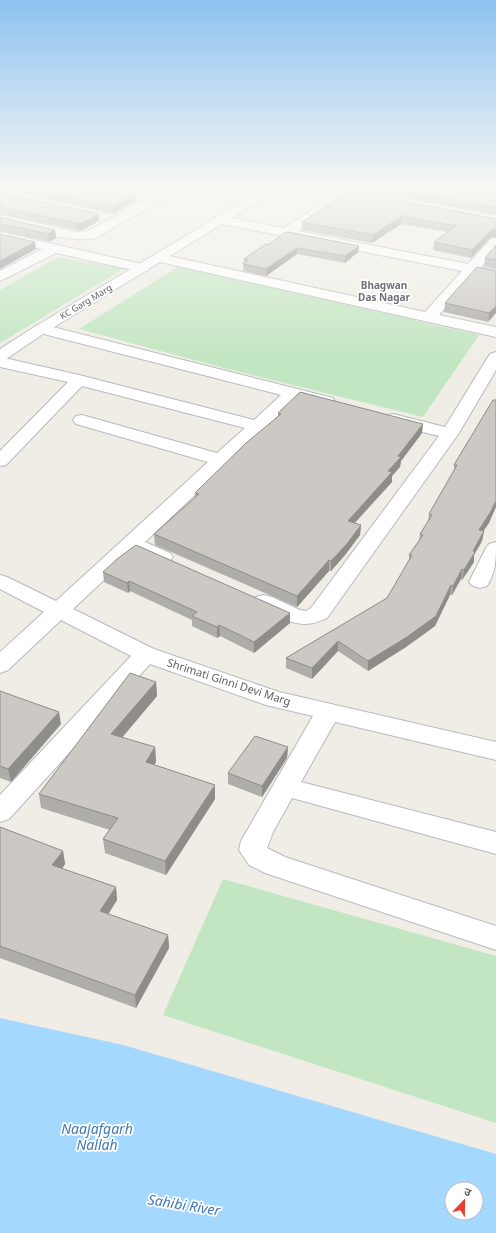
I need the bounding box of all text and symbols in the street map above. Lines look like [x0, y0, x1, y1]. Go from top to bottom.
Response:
district label: Bhagwan Das Nagar [358, 278, 410, 304]
street label: KC Garg Marg [57, 281, 114, 322]
street label: Shrimati Ginni Devi Marg [165, 654, 293, 709]
water label: Naajafgarh Nallah [61, 1119, 133, 1154]
north arrow [444, 1181, 484, 1221]
text: उ [462, 1183, 474, 1200]
water label: Sahibi River [147, 1189, 222, 1220]

